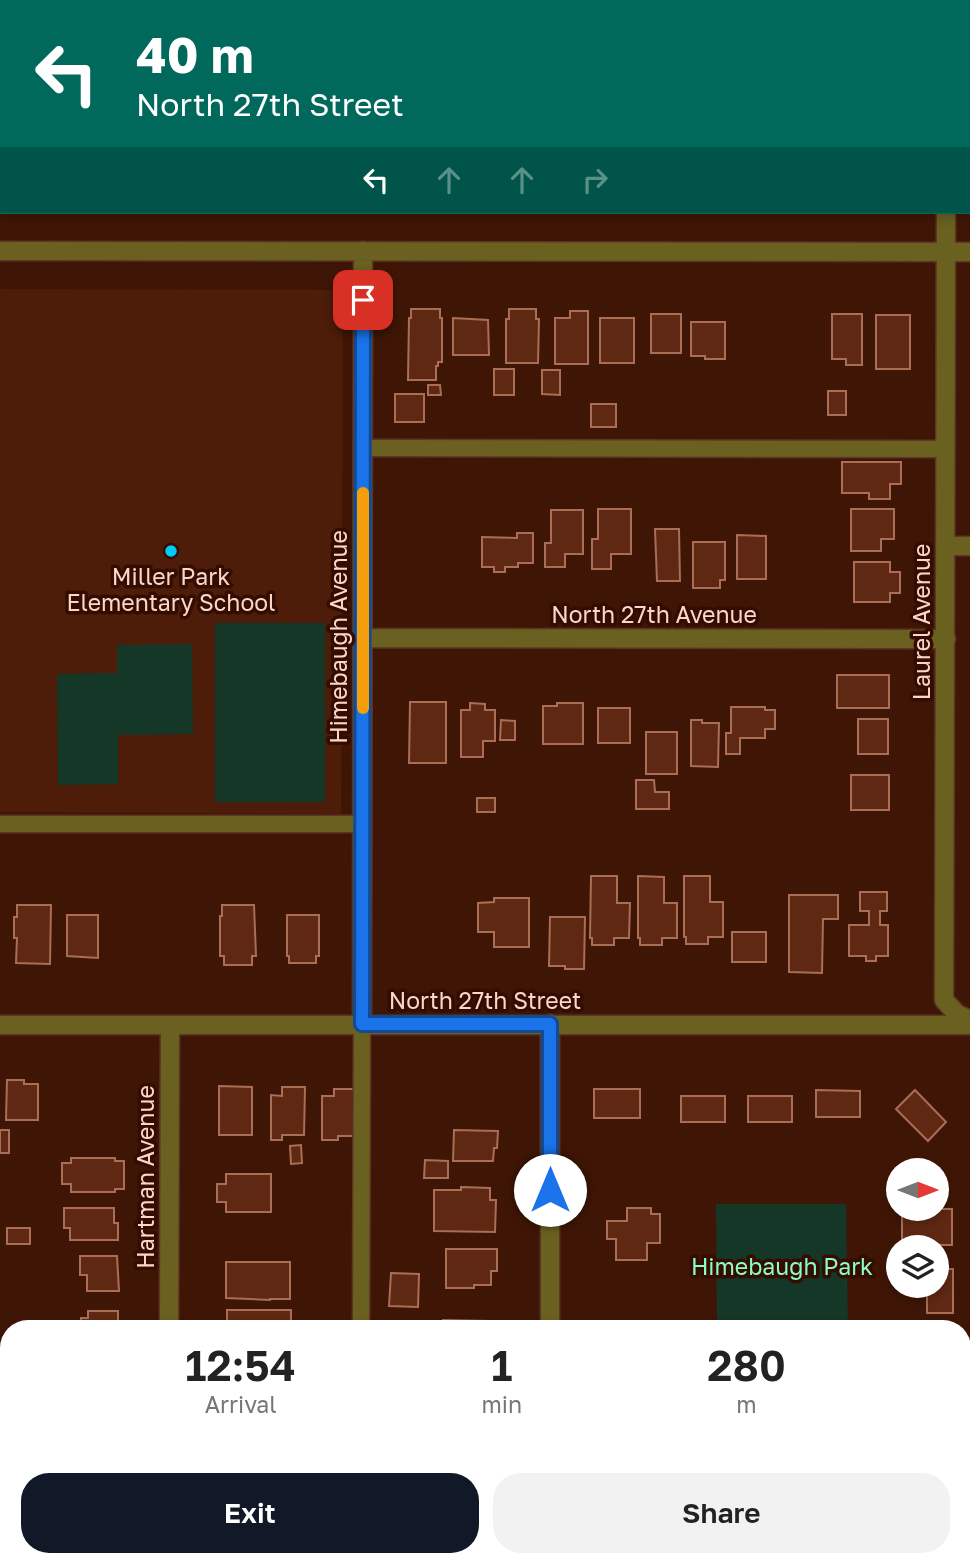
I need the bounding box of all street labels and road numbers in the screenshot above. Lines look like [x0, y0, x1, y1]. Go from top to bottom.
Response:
street label: Himebaugh Avenue [324, 530, 352, 744]
street label: Laurel Avenue [907, 544, 935, 700]
street label: North 27th Avenue [551, 600, 757, 628]
street label: North 27th Street [389, 986, 581, 1014]
street label: Hartman Avenue [131, 1085, 159, 1269]

